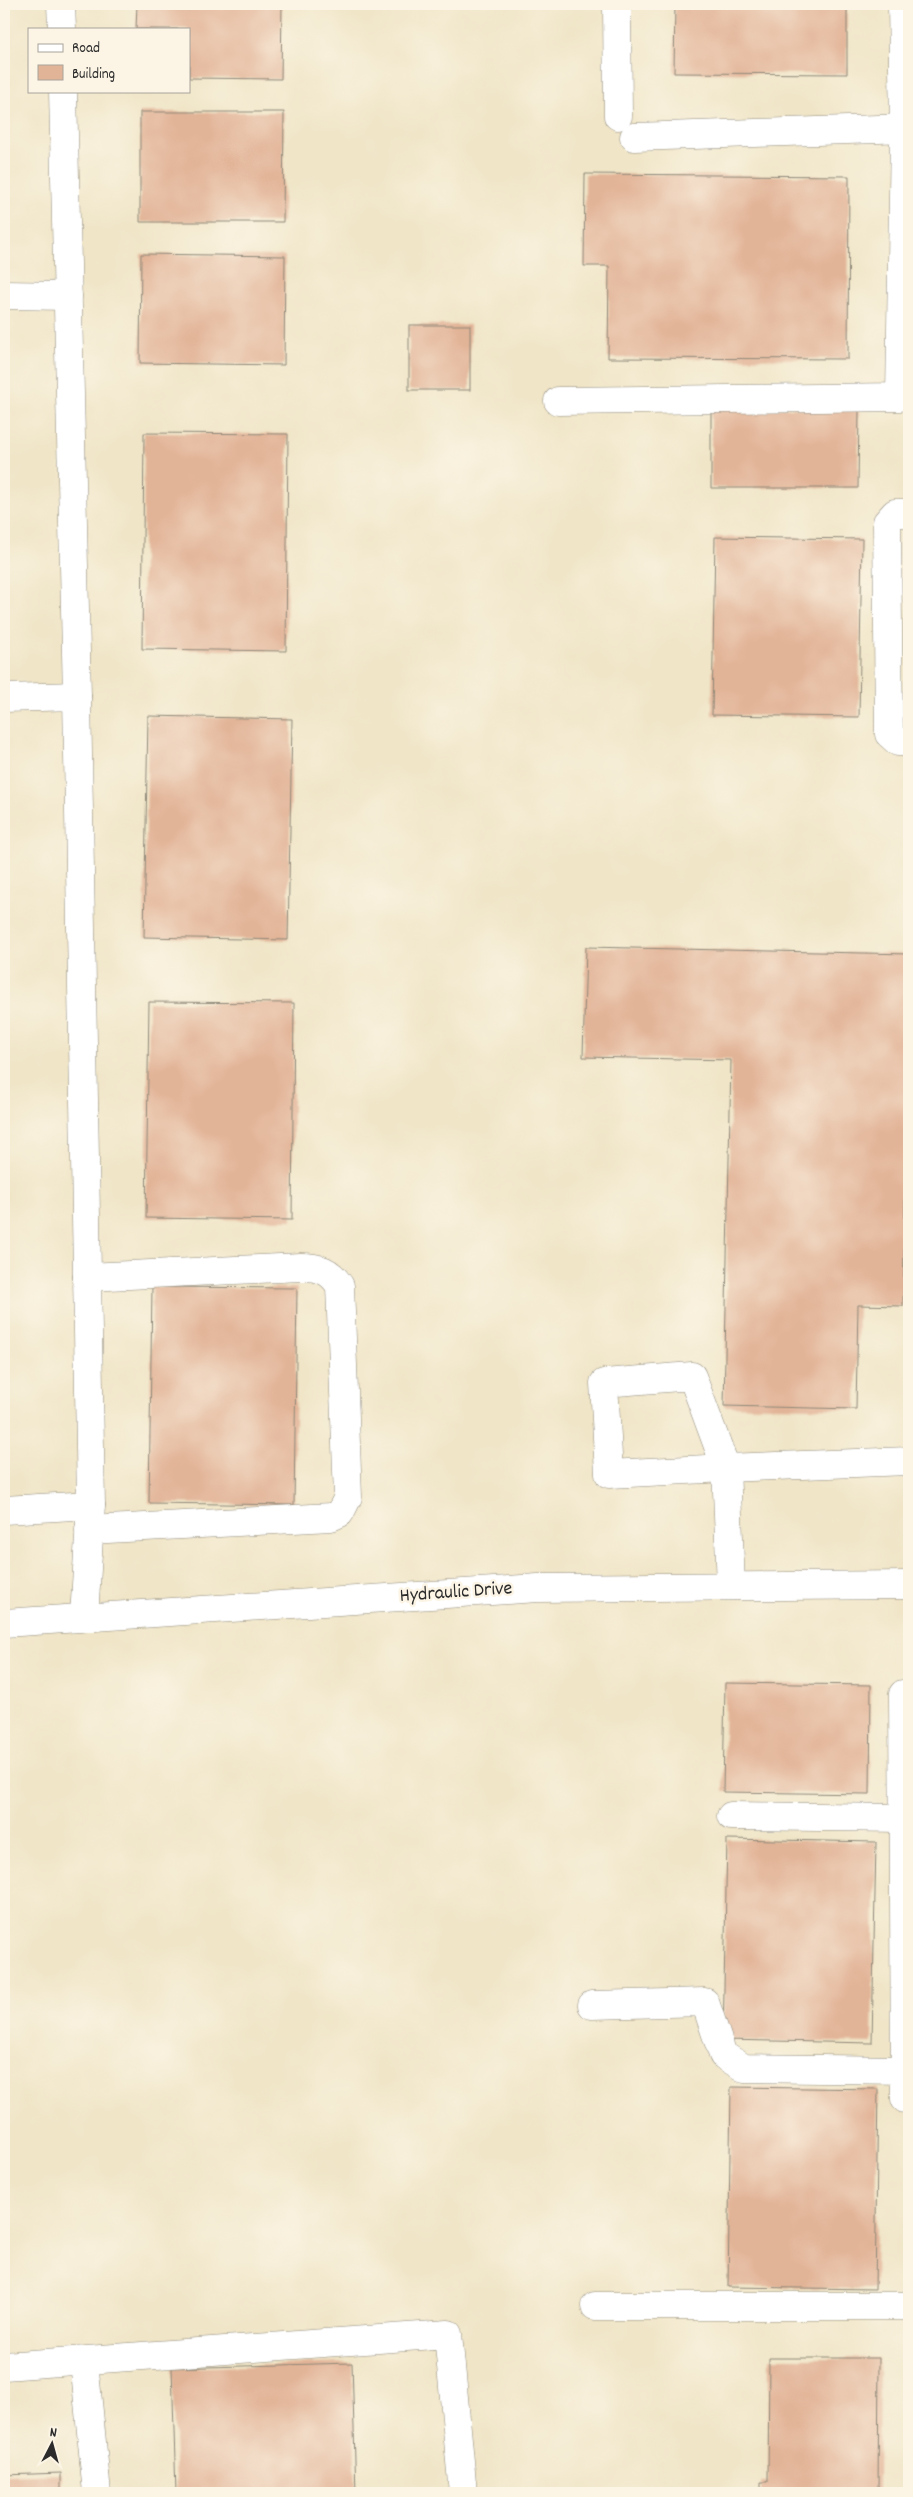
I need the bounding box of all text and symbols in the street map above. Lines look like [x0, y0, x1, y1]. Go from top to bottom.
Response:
legend [28, 28, 190, 92]
text: Road [72, 38, 100, 60]
text: Building [72, 64, 115, 86]
street label: Hydraulic Drive [399, 1575, 513, 1611]
north arrow [28, 2420, 78, 2470]
text: N [49, 2423, 58, 2443]

